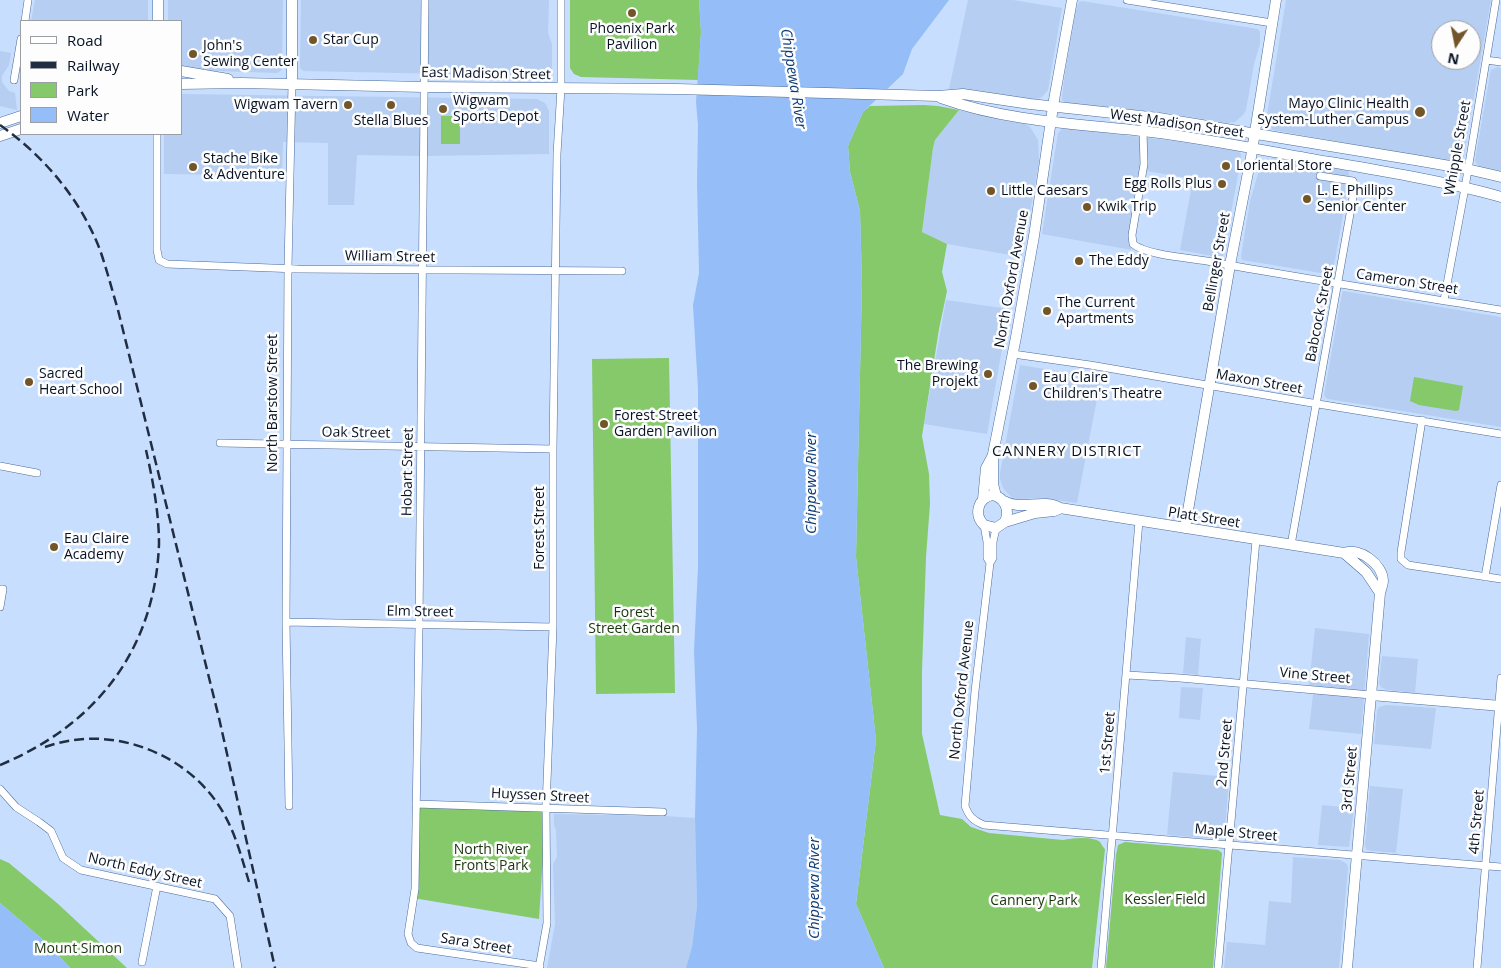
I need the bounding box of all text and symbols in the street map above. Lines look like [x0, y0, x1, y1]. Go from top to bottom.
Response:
marker: Phoenix Park Pavilion [626, 7, 638, 19]
legend [20, 20, 182, 135]
north arrow [1431, 20, 1481, 70]
place label: Phoenix Park Pavilion [589, 21, 675, 54]
water label: Chippewa River [776, 27, 810, 131]
text: Road [67, 30, 103, 50]
place label: Star Cup [323, 32, 379, 48]
marker: Star Cup [307, 34, 319, 46]
place label: John's Sewing Center [203, 38, 297, 70]
marker: John's Sewing Center [187, 48, 199, 60]
text: N [1446, 49, 1461, 70]
text: Railway [67, 55, 120, 75]
street label: East Madison Street [421, 64, 551, 84]
text: Park [67, 80, 98, 100]
place label: Wigwam Sports Depot [453, 93, 539, 125]
place label: Mayo Clinic Health System-Luther Campus [1257, 96, 1409, 128]
place label: Wigwam Tavern [234, 97, 338, 113]
marker: Wigwam Tavern [342, 99, 354, 111]
marker: Stella Blues [385, 99, 397, 111]
street label: Whipple Street [1441, 99, 1475, 197]
marker: Wigwam Sports Depot [437, 103, 449, 115]
text: Water [67, 105, 109, 125]
marker: Mayo Clinic Health System-Luther Campus [1413, 105, 1427, 119]
street label: West Madison Street [1109, 106, 1245, 142]
place label: Stella Blues [354, 113, 428, 129]
place label: Stache Bike & Adventure [203, 151, 285, 184]
place label: Loriental Store [1236, 158, 1332, 174]
marker: Loriental Store [1220, 160, 1232, 172]
marker: Stache Bike & Adventure [187, 161, 199, 173]
place label: Egg Rolls Plus [1124, 176, 1212, 192]
marker: Egg Rolls Plus [1216, 178, 1228, 190]
place label: Little Caesars [1001, 183, 1088, 199]
place label: L. E. Phillips Senior Center [1317, 183, 1406, 216]
marker: Little Caesars [985, 185, 997, 197]
marker: L. E. Phillips Senior Center [1301, 193, 1313, 205]
place label: Kwik Trip [1097, 199, 1156, 215]
marker: Kwik Trip [1081, 201, 1093, 213]
street label: North Oxford Avenue [992, 209, 1032, 349]
street label: Bellinger Street [1200, 211, 1234, 313]
street label: William Street [345, 248, 435, 266]
place label: The Eddy [1089, 253, 1149, 269]
marker: The Eddy [1073, 255, 1085, 267]
street label: Babcock Street [1302, 265, 1338, 363]
street label: Cameron Street [1355, 266, 1459, 298]
place label: The Current Apartments [1057, 295, 1135, 328]
marker: The Current Apartments [1041, 305, 1053, 317]
street label: North Barstow Street [265, 334, 281, 472]
place label: The Brewing Projekt [897, 358, 978, 391]
place label: Sacred Heart School [39, 366, 123, 398]
street label: Maxon Street [1214, 366, 1304, 398]
marker: The Brewing Projekt [982, 368, 994, 380]
place label: Eau Claire Children's Theatre [1043, 370, 1162, 402]
marker: Sacred Heart School [23, 376, 35, 388]
marker: Eau Claire Children's Theatre [1027, 380, 1039, 392]
place label: Forest Street Garden Pavilion [614, 408, 717, 441]
marker: Forest Street Garden Pavilion [598, 418, 610, 430]
street label: Oak Street [321, 424, 391, 442]
street label: Hobart Street [399, 428, 417, 516]
water label: Chippewa River [803, 432, 821, 534]
district label: CANNERY DISTRICT [990, 443, 1144, 461]
street label: Forest Street [532, 486, 548, 570]
street label: Platt Street [1167, 504, 1241, 532]
place label: Eau Claire Academy [64, 531, 129, 564]
marker: Eau Claire Academy [48, 541, 60, 553]
street label: Elm Street [386, 603, 454, 621]
park label: Forest Street Garden [588, 605, 680, 638]
street label: North Oxford Avenue [946, 620, 978, 760]
street label: Vine Street [1279, 665, 1351, 687]
street label: 1st Street [1097, 711, 1119, 775]
street label: 2nd Street [1214, 718, 1236, 788]
street label: 3rd Street [1339, 746, 1361, 812]
street label: Huyssen Street [490, 785, 590, 807]
street label: 4th Street [1466, 789, 1488, 855]
street label: Maple Street [1194, 821, 1278, 845]
water label: Chippewa River [806, 837, 824, 939]
park label: North River Fronts Park [454, 842, 528, 874]
street label: North Eddy Street [86, 850, 204, 892]
park label: Kessler Field [1124, 892, 1206, 908]
park label: Cannery Park [990, 893, 1078, 909]
street label: Sara Street [439, 930, 513, 958]
park label: Mount Simon [34, 941, 122, 957]

